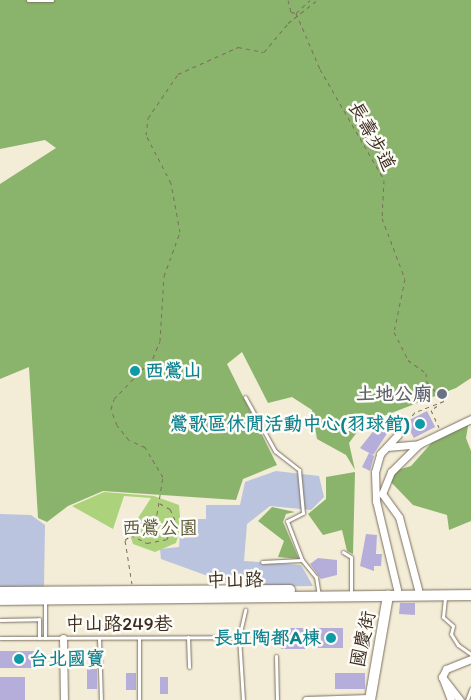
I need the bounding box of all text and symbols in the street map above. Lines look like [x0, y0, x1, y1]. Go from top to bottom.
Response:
street label: 長壽步道 [344, 97, 400, 175]
place label: 西鶯山 [145, 360, 202, 382]
marker: 西鶯山 [129, 365, 141, 377]
place label: 土地公廟 [356, 383, 432, 405]
marker: 土地公廟 [436, 388, 448, 400]
place label: 鶯歌區休閒活動中心(羽球館) [170, 413, 410, 435]
marker: 鶯歌區休閒活動中心(羽球館) [414, 418, 426, 430]
park label: 西鶯公園 [122, 517, 198, 539]
street label: 中山路 [206, 568, 264, 592]
street label: 國慶街 [346, 609, 380, 669]
street label: 中山路249巷 [65, 613, 173, 635]
place label: 長虹陶都A棟 [214, 627, 321, 649]
marker: 長虹陶都A棟 [325, 632, 337, 644]
place label: 台北國寶 [29, 648, 105, 670]
marker: 台北國寶 [13, 653, 25, 665]

